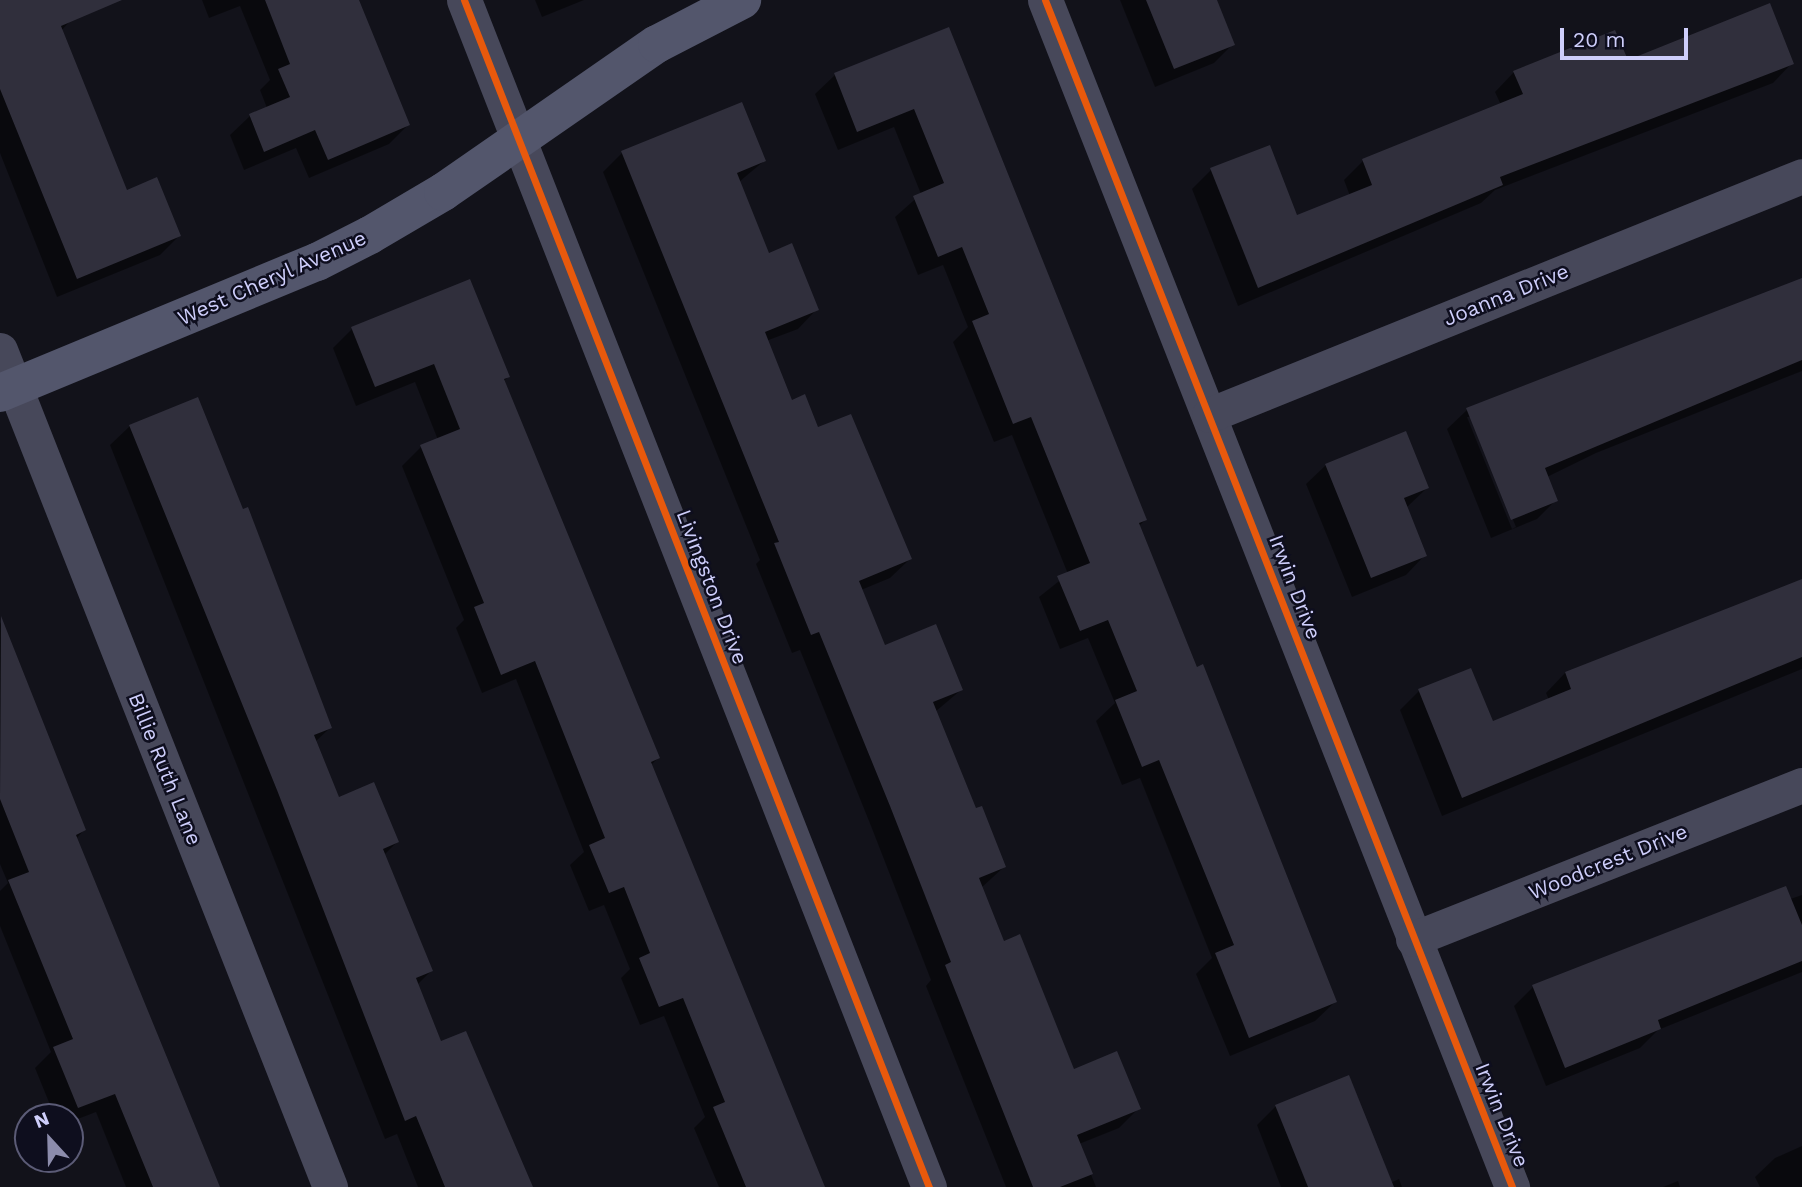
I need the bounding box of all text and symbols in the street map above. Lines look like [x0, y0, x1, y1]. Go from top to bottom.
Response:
scale bar [1564, 14, 1692, 58]
text: 20 m [1573, 27, 1625, 52]
street label: West Cheryl Avenue [173, 225, 371, 331]
street label: Joanna Drive [1439, 258, 1573, 332]
street label: Livingston Drive [671, 506, 753, 668]
street label: Irwin Drive [1263, 531, 1327, 643]
street label: Billie Ruth Lane [123, 689, 207, 849]
street label: Woodcrest Drive [1525, 819, 1691, 905]
street label: Irwin Drive [1470, 1059, 1534, 1171]
north arrow [14, 1103, 84, 1173]
text: N [31, 1107, 53, 1133]

